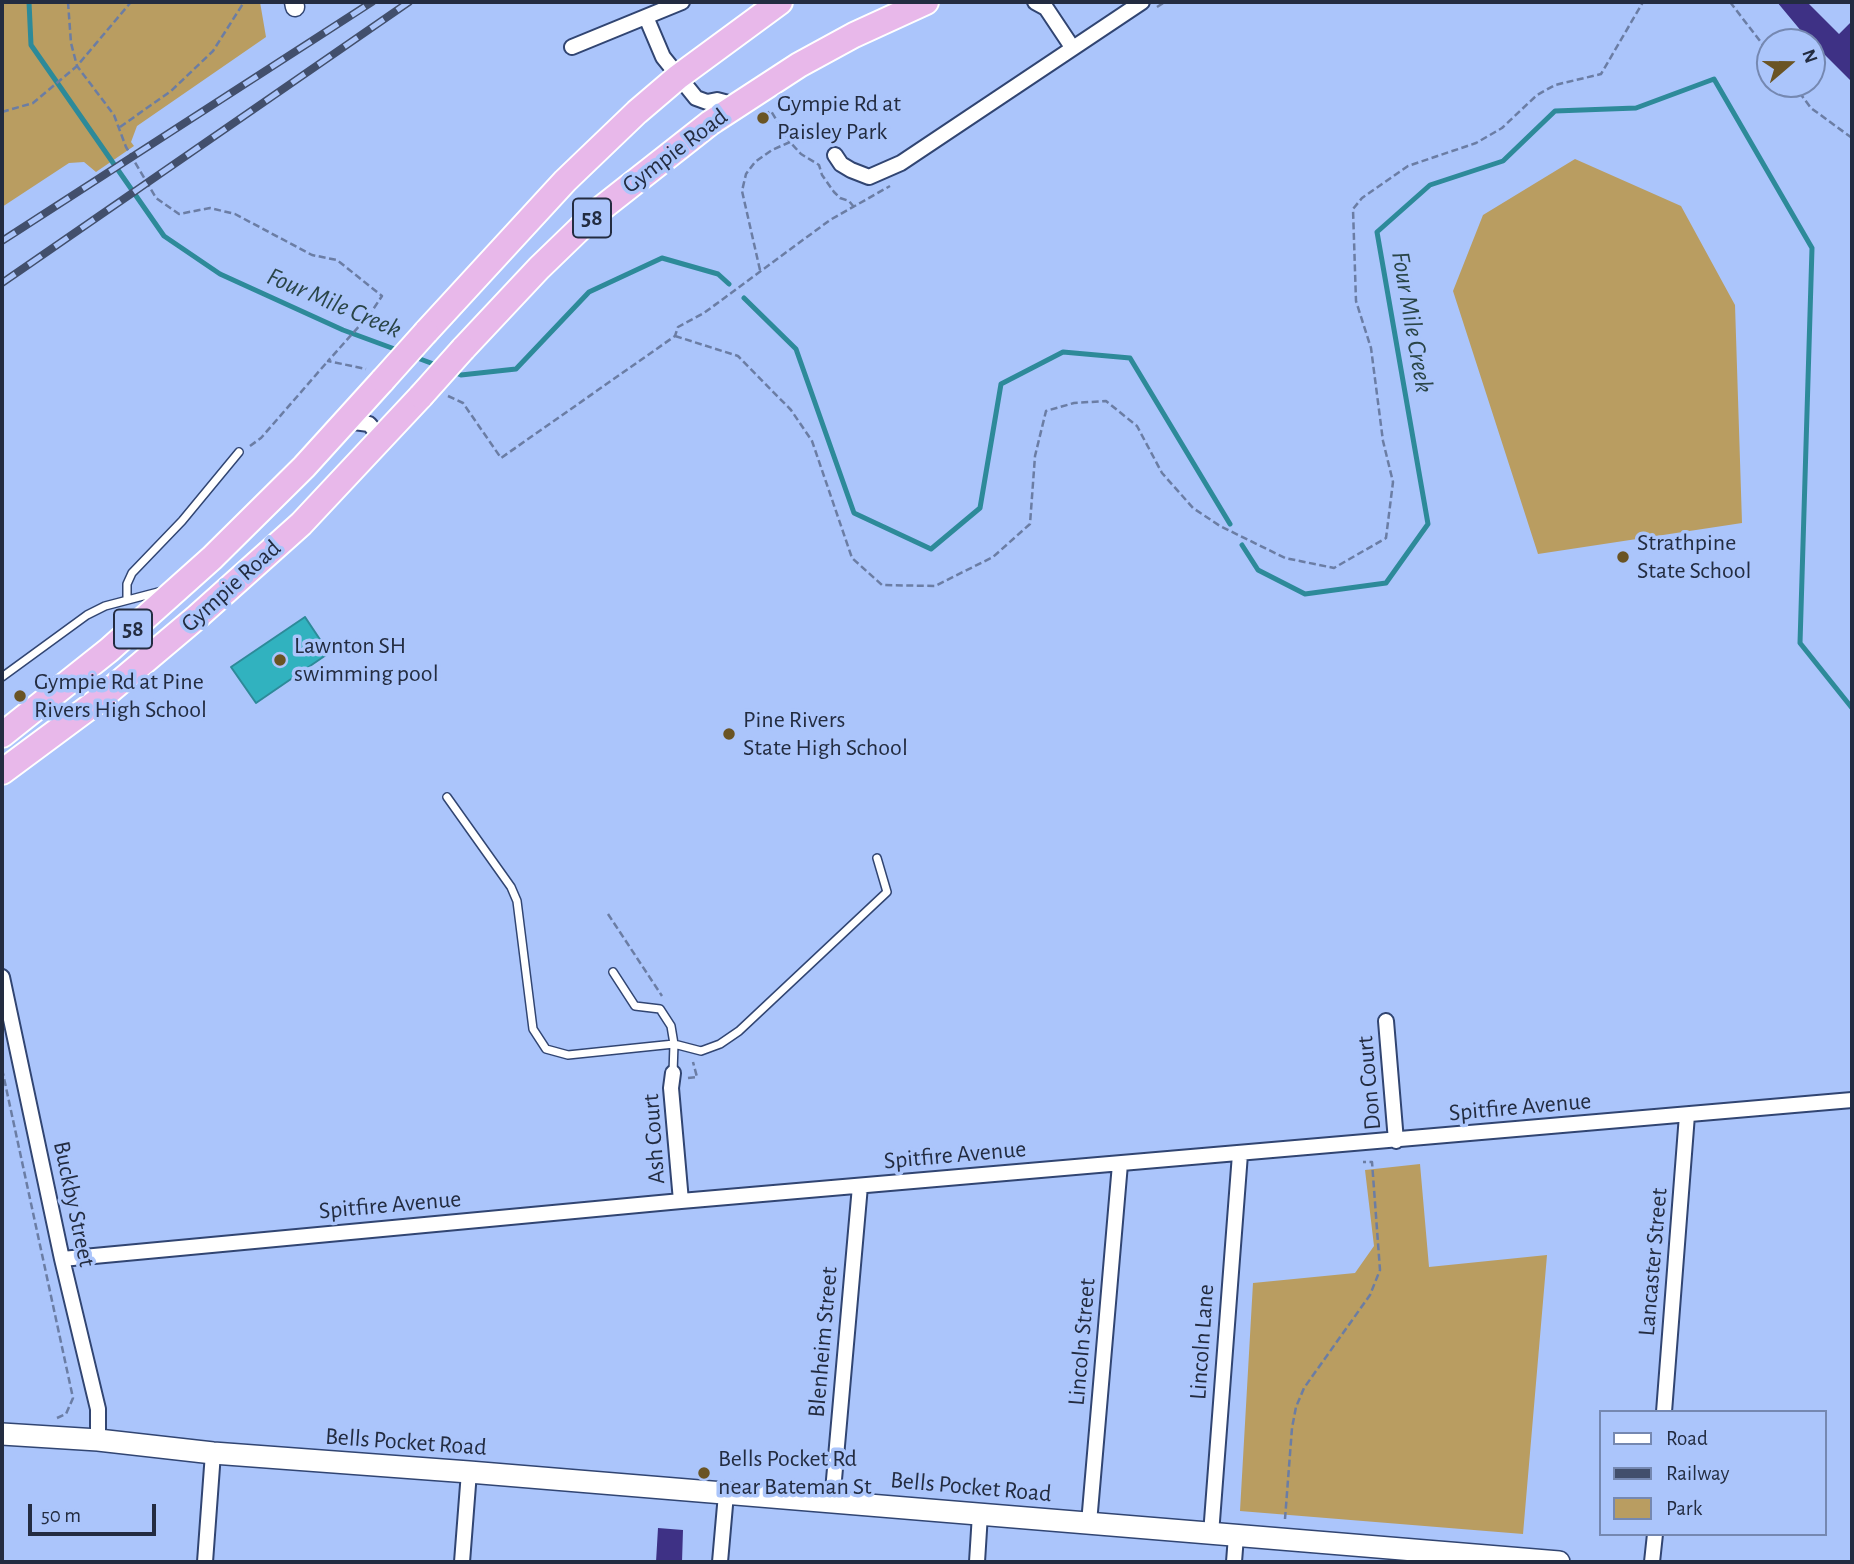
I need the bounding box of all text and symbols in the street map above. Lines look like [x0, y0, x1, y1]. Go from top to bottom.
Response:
north arrow [1756, 28, 1826, 98]
text: N [1798, 47, 1821, 66]
place label: Gympie Rd at Paisley Park [777, 90, 901, 146]
street label: Gympie Road [617, 102, 733, 200]
marker: Gympie Rd at Paisley Park [755, 110, 771, 126]
road number: 58 [573, 198, 611, 238]
water label: Four Mile Creek [1384, 249, 1440, 395]
water label: Four Mile Creek [262, 261, 406, 345]
place label: Strathpine State School [1637, 529, 1751, 585]
street label: Gympie Road [175, 534, 287, 638]
marker: Strathpine State School [1615, 549, 1631, 565]
road number: 58 [114, 610, 152, 649]
place label: Lawnton SH swimming pool [294, 632, 439, 688]
marker: Lawnton SH swimming pool [272, 652, 288, 668]
place label: Gympie Rd at Pine Rivers High School [34, 668, 207, 724]
marker: Gympie Rd at Pine Rivers High School [12, 688, 28, 704]
place label: Pine Rivers State High School [743, 706, 908, 762]
marker: Pine Rivers State High School [721, 726, 737, 742]
street label: Don Court [1351, 1035, 1387, 1131]
street label: Spitfire Avenue [1447, 1086, 1593, 1128]
street label: Ash Court [636, 1093, 672, 1185]
street label: Spitfire Avenue [882, 1134, 1028, 1176]
street label: Buckby Street [47, 1138, 101, 1270]
street label: Spitfire Avenue [317, 1184, 463, 1226]
street label: Lancaster Street [1632, 1187, 1674, 1337]
street label: Blenheim Street [802, 1265, 844, 1419]
street label: Lincoln Street [1062, 1277, 1102, 1407]
street label: Lincoln Lane [1184, 1283, 1220, 1401]
legend [1598, 1410, 1826, 1536]
street label: Bells Pocket Road [324, 1422, 488, 1462]
text: Road [1666, 1428, 1708, 1449]
place label: Bells Pocket Rd near Bateman St [718, 1445, 872, 1501]
text: Railway [1666, 1463, 1729, 1484]
marker: Bells Pocket Rd near Bateman St [696, 1465, 712, 1481]
street label: Bells Pocket Road [889, 1466, 1053, 1508]
scale bar [32, 1490, 159, 1534]
text: Park [1666, 1498, 1702, 1519]
text: 50 m [41, 1505, 81, 1526]

